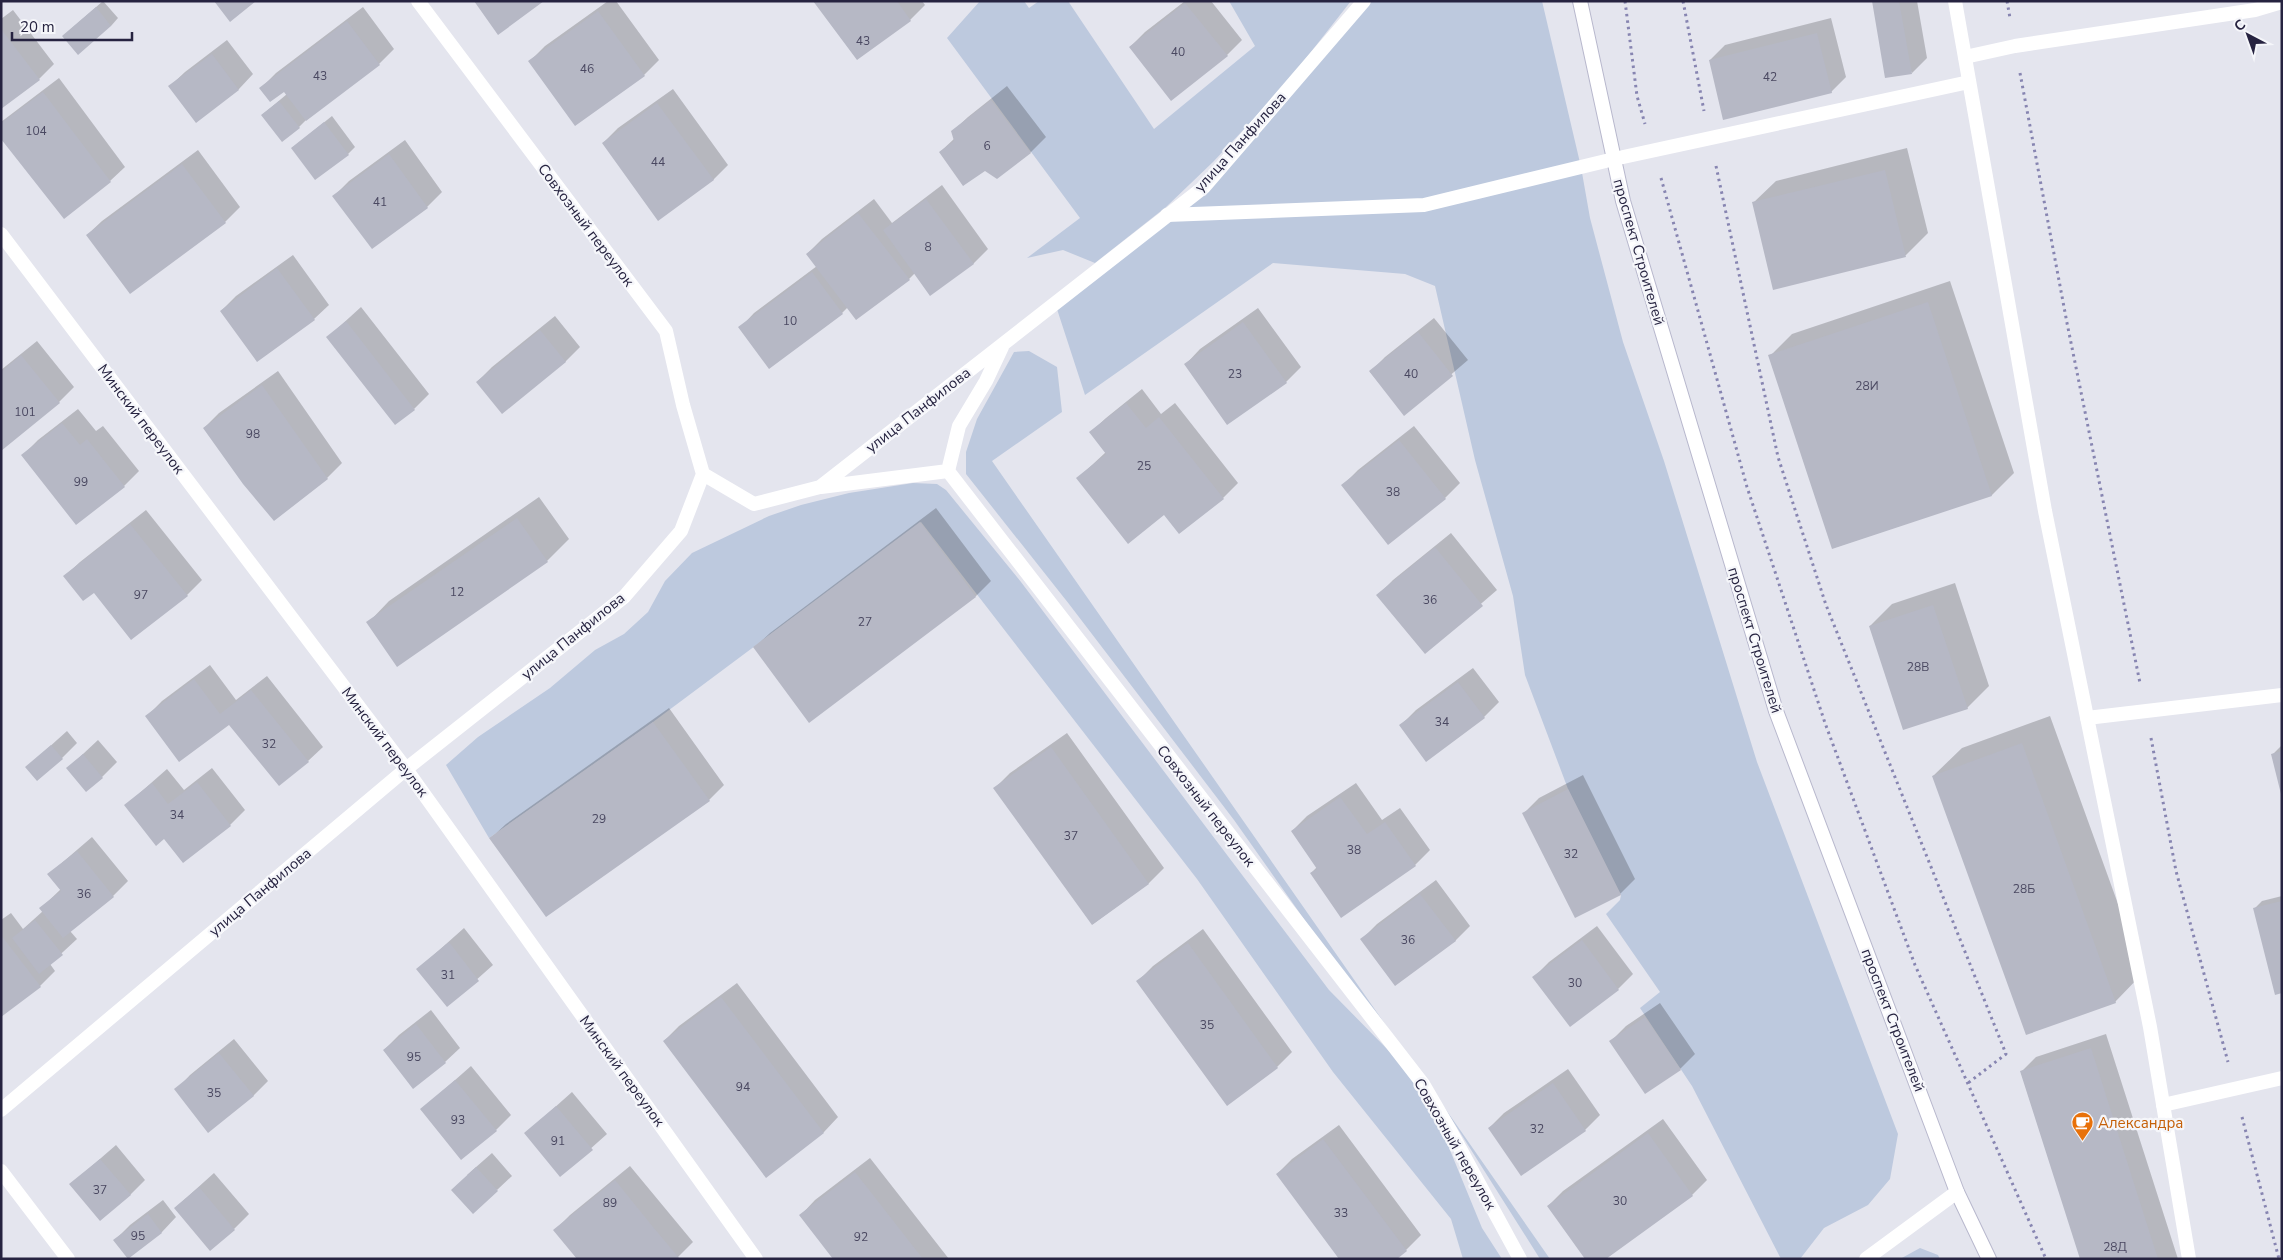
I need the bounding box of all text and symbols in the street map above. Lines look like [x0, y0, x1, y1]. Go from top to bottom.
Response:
scale bar [12, 10, 132, 42]
north arrow [2223, 10, 2273, 60]
text: С [2230, 15, 2250, 36]
text: 20 m [20, 17, 55, 37]
house number: 43 [856, 33, 870, 49]
house number: 40 [1171, 44, 1185, 60]
house number: 46 [580, 61, 594, 77]
house number: 43 [313, 68, 327, 84]
house number: 42 [1763, 69, 1777, 85]
street label: улица Панфилова [1190, 88, 1290, 196]
house number: 104 [25, 123, 47, 139]
house number: 6 [983, 138, 991, 154]
house number: 44 [651, 154, 665, 170]
street label: Совхозный переулок [533, 159, 639, 291]
street label: проспект Строителей [1608, 176, 1670, 328]
house number: 41 [373, 194, 387, 210]
house number: 8 [924, 239, 932, 255]
house number: 10 [783, 313, 797, 329]
street label: Минский переулок [93, 360, 189, 478]
street label: улица Панфилова [861, 363, 975, 457]
house number: 23 [1228, 366, 1242, 382]
house number: 40 [1404, 366, 1418, 382]
house number: 28И [1855, 378, 1879, 394]
house number: 101 [14, 404, 36, 420]
house number: 98 [246, 426, 260, 442]
house number: 25 [1137, 458, 1151, 474]
house number: 99 [74, 474, 88, 490]
house number: 38 [1386, 484, 1400, 500]
street label: проспект Строителей [1723, 565, 1787, 715]
house number: 12 [450, 584, 464, 600]
house number: 97 [134, 587, 148, 603]
street label: улица Панфилова [517, 588, 629, 684]
house number: 36 [1423, 592, 1437, 608]
house number: 27 [858, 614, 872, 630]
house number: 28В [1907, 659, 1929, 675]
street label: Минский переулок [337, 683, 433, 801]
house number: 34 [1435, 714, 1449, 730]
house number: 32 [262, 736, 276, 752]
street label: Совхозный переулок [1152, 741, 1260, 871]
house number: 34 [170, 807, 184, 823]
house number: 29 [592, 811, 606, 827]
house number: 37 [1064, 828, 1078, 844]
house number: 38 [1347, 842, 1361, 858]
street label: улица Панфилова [205, 843, 315, 941]
house number: 32 [1564, 846, 1578, 862]
house number: 28Б [2013, 881, 2035, 897]
house number: 36 [77, 886, 91, 902]
house number: 36 [1401, 932, 1415, 948]
street label: проспект Строителей [1856, 946, 1930, 1094]
house number: 31 [441, 967, 455, 983]
house number: 30 [1568, 975, 1582, 991]
street label: Минский переулок [575, 1011, 669, 1131]
house number: 35 [1200, 1017, 1214, 1033]
house number: 95 [407, 1049, 421, 1065]
street label: Совхозный переулок [1409, 1074, 1501, 1214]
house number: 94 [736, 1079, 750, 1095]
house number: 35 [207, 1085, 221, 1101]
cafe icon: Александра [2070, 1111, 2094, 1142]
house number: 93 [451, 1112, 465, 1128]
place label: Александра [2098, 1113, 2183, 1133]
house number: 32 [1530, 1121, 1544, 1137]
house number: 91 [551, 1133, 565, 1149]
house number: 37 [93, 1182, 107, 1198]
house number: 30 [1613, 1193, 1627, 1209]
house number: 89 [603, 1195, 617, 1211]
house number: 33 [1334, 1205, 1348, 1221]
house number: 95 [131, 1228, 145, 1244]
house number: 92 [854, 1229, 868, 1245]
house number: 28Д [2103, 1239, 2128, 1255]

